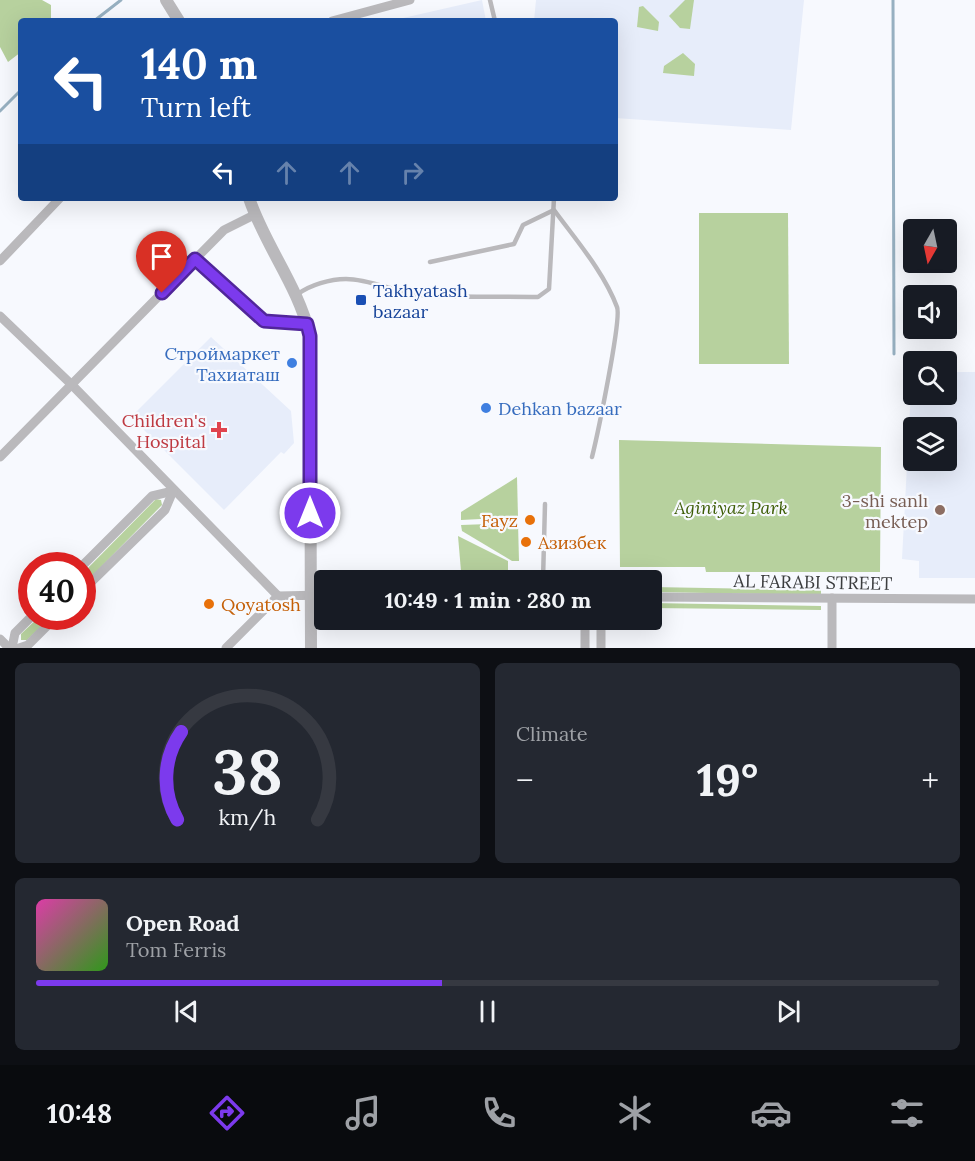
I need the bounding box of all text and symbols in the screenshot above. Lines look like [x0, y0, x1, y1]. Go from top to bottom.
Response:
text: 140 m [141, 37, 257, 91]
icon: left [42, 42, 120, 120]
text: Turn left [141, 90, 251, 124]
icon: left [207, 156, 240, 189]
icon: ahead [270, 156, 303, 189]
icon: ahead [333, 156, 366, 189]
icon: right [396, 156, 429, 189]
north arrow [903, 219, 957, 273]
map controls [903, 219, 957, 471]
pin [136, 231, 187, 293]
icon: arrive [145, 240, 178, 273]
place label: Takhyatash bazaar [373, 279, 468, 323]
button: sound [903, 285, 957, 339]
marker: Takhyatash bazaar [354, 293, 368, 307]
place label: Строймаркет Тахиаташ [164, 342, 280, 386]
button: search [903, 351, 957, 405]
marker: Строймаркет Тахиаташ [285, 356, 299, 370]
place label: Dehkan bazaar [498, 397, 622, 420]
marker: Dehkan bazaar [479, 401, 493, 415]
place label: Children's Hospital [122, 409, 206, 453]
button: layers [903, 417, 957, 471]
marker: Children's Hospital [210, 421, 228, 439]
position arrow [278, 481, 342, 545]
place label: 3-shi sanlı mektep [842, 489, 928, 533]
park label: Aginiyaz Park [673, 496, 788, 519]
marker: 3-shi sanlı mektep [933, 503, 947, 517]
place label: Fayz [481, 509, 518, 532]
marker: Fayz [523, 513, 537, 527]
place label: Азизбек [537, 531, 607, 554]
marker: Азизбек [519, 535, 533, 549]
speed limit sign: 40 [18, 552, 96, 630]
street label: AL FARABI STREET [732, 569, 893, 595]
text: 10:49 · 1 min · 280 m [385, 586, 591, 614]
place label: Qoyatosh [221, 593, 301, 616]
marker: Qoyatosh [202, 597, 216, 611]
text: Climate [516, 721, 588, 746]
text: 38 [212, 731, 283, 811]
text: 19° [697, 751, 758, 808]
text: − [516, 759, 534, 801]
text: + [921, 759, 939, 801]
text: km/h [219, 803, 277, 831]
text: Open Road [126, 909, 240, 937]
text: Tom Ferris [126, 937, 226, 962]
icon: previous [170, 995, 203, 1028]
icon: pause [471, 995, 504, 1028]
icon: next [772, 995, 805, 1028]
icon: directions [206, 1092, 248, 1134]
icon: music [342, 1092, 384, 1134]
icon: phone [478, 1092, 520, 1134]
icon: climate [614, 1092, 656, 1134]
icon: car [750, 1092, 792, 1134]
icon: filters [886, 1092, 928, 1134]
text: 10:48 [47, 1096, 112, 1130]

